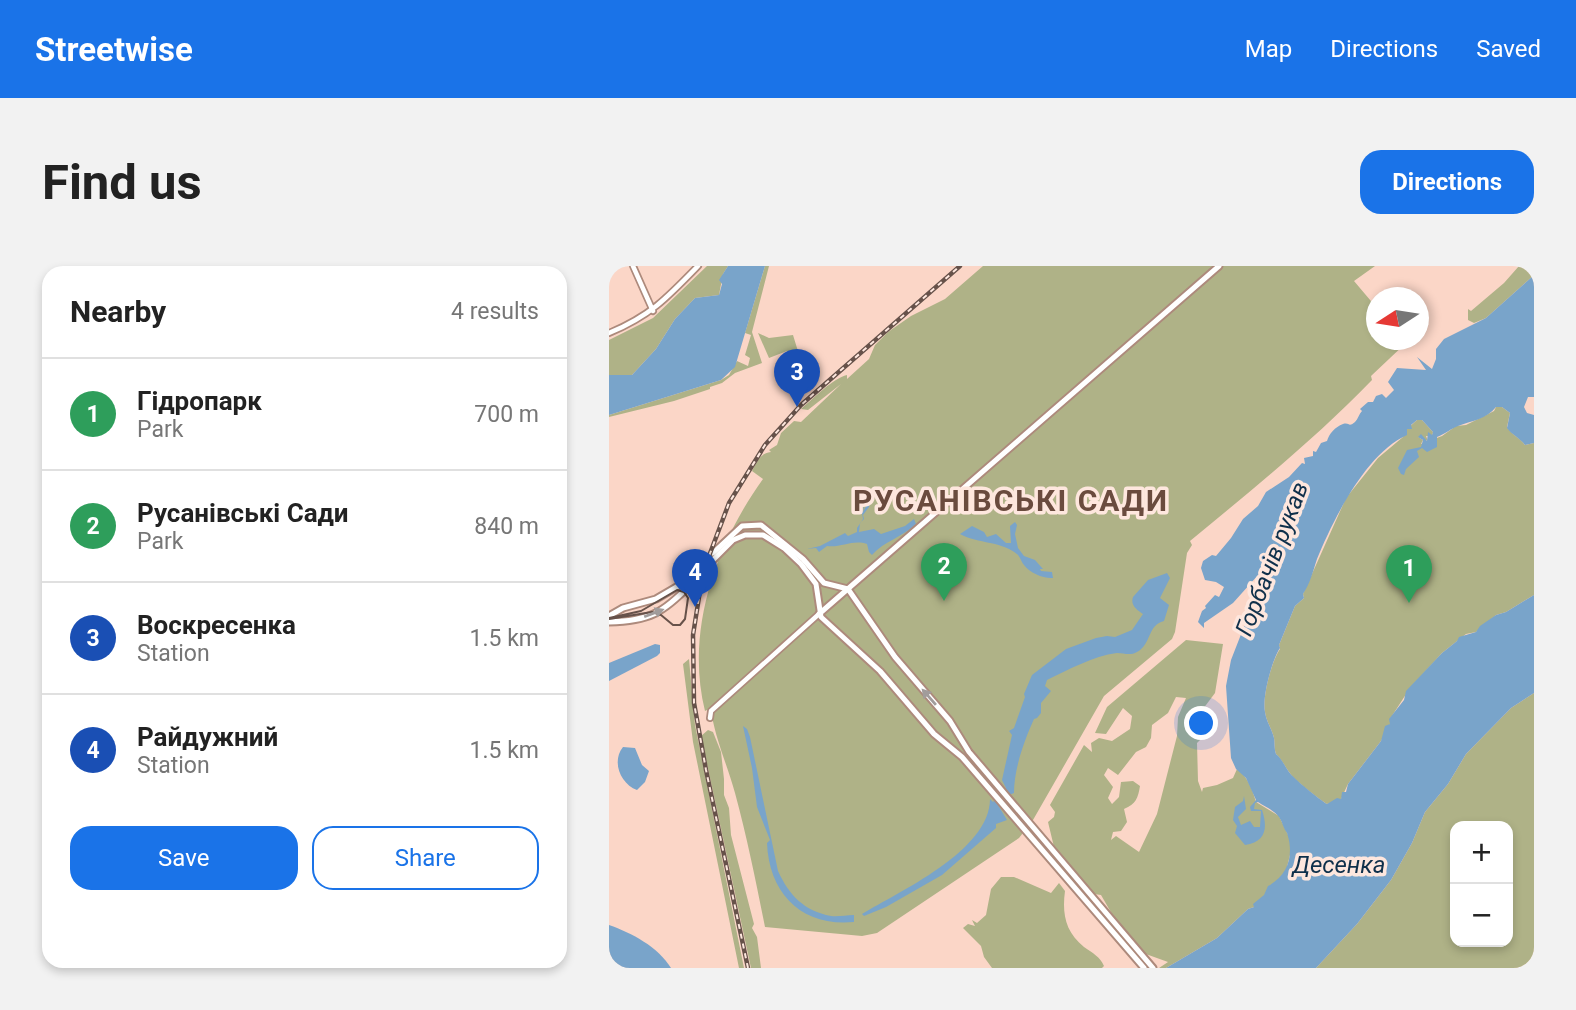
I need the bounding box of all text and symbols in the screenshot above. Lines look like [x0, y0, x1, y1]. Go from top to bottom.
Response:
text: Streetwise [35, 30, 193, 69]
text: Map [1245, 35, 1292, 63]
text: Directions [1330, 35, 1438, 63]
text: Saved [1476, 35, 1541, 63]
button: Directions [1360, 150, 1534, 214]
text: Find us [42, 154, 202, 211]
north arrow [1366, 287, 1429, 350]
text: Nearby [70, 294, 166, 329]
text: 4 results [451, 298, 539, 325]
pin: 3 [774, 349, 820, 407]
text: Гідропарк [137, 386, 262, 416]
text: 1 [86, 401, 100, 428]
text: 700 m [474, 401, 539, 428]
text: Park [137, 416, 183, 443]
water label: Горбачів рукав [1230, 478, 1314, 640]
district label: РУСАНІВСЬКІ САДИ [853, 483, 1169, 518]
text: Русанівські Сади [137, 498, 349, 528]
text: 2 [86, 513, 100, 540]
text: 840 m [474, 513, 539, 540]
text: Park [137, 528, 183, 555]
pin: 2 [921, 543, 967, 601]
pin: 1 [1386, 545, 1432, 603]
pin: 4 [672, 549, 718, 607]
one-way arrow [644, 607, 665, 618]
text: Воскресенка [137, 610, 296, 640]
text: 3 [86, 625, 100, 652]
text: 1.5 km [470, 625, 539, 652]
text: Station [137, 640, 210, 667]
one-way arrow [922, 688, 937, 705]
your location [1184, 706, 1218, 740]
text: Райдужний [137, 722, 278, 752]
text: 4 [86, 737, 100, 764]
text: 1.5 km [470, 737, 539, 764]
text: Station [137, 752, 210, 779]
map controls [1450, 821, 1513, 947]
button: + [1450, 821, 1513, 884]
button: Save [70, 826, 298, 890]
button: Share [312, 826, 539, 890]
water label: Десенка [1290, 851, 1386, 879]
button: − [1450, 884, 1513, 947]

